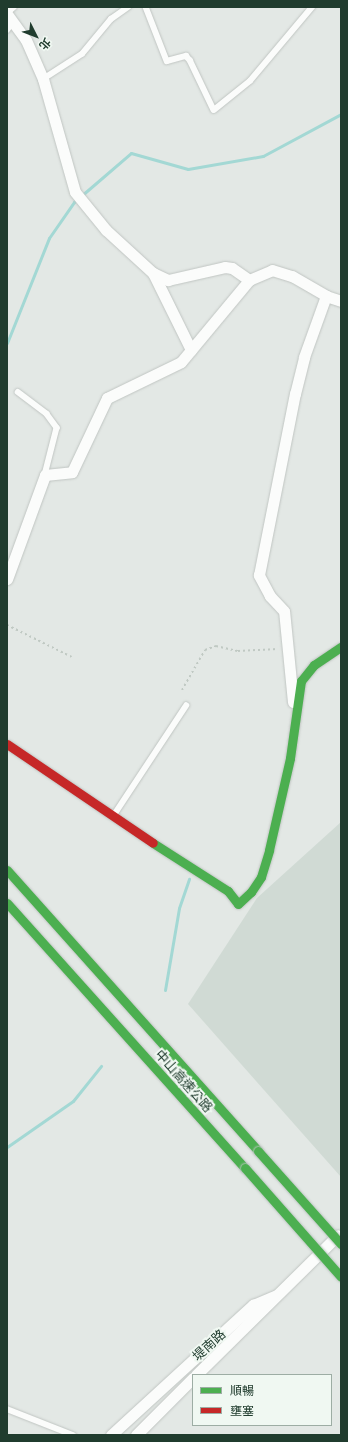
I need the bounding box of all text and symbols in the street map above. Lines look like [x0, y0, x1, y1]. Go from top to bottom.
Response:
north arrow [16, 16, 56, 56]
text: 北 [36, 35, 55, 53]
street label: 中山高速公路 [152, 1047, 216, 1115]
street label: 堤南路 [189, 1326, 229, 1364]
legend [192, 1374, 332, 1426]
text: 順暢 [230, 1382, 254, 1399]
text: 壅塞 [230, 1402, 254, 1419]

